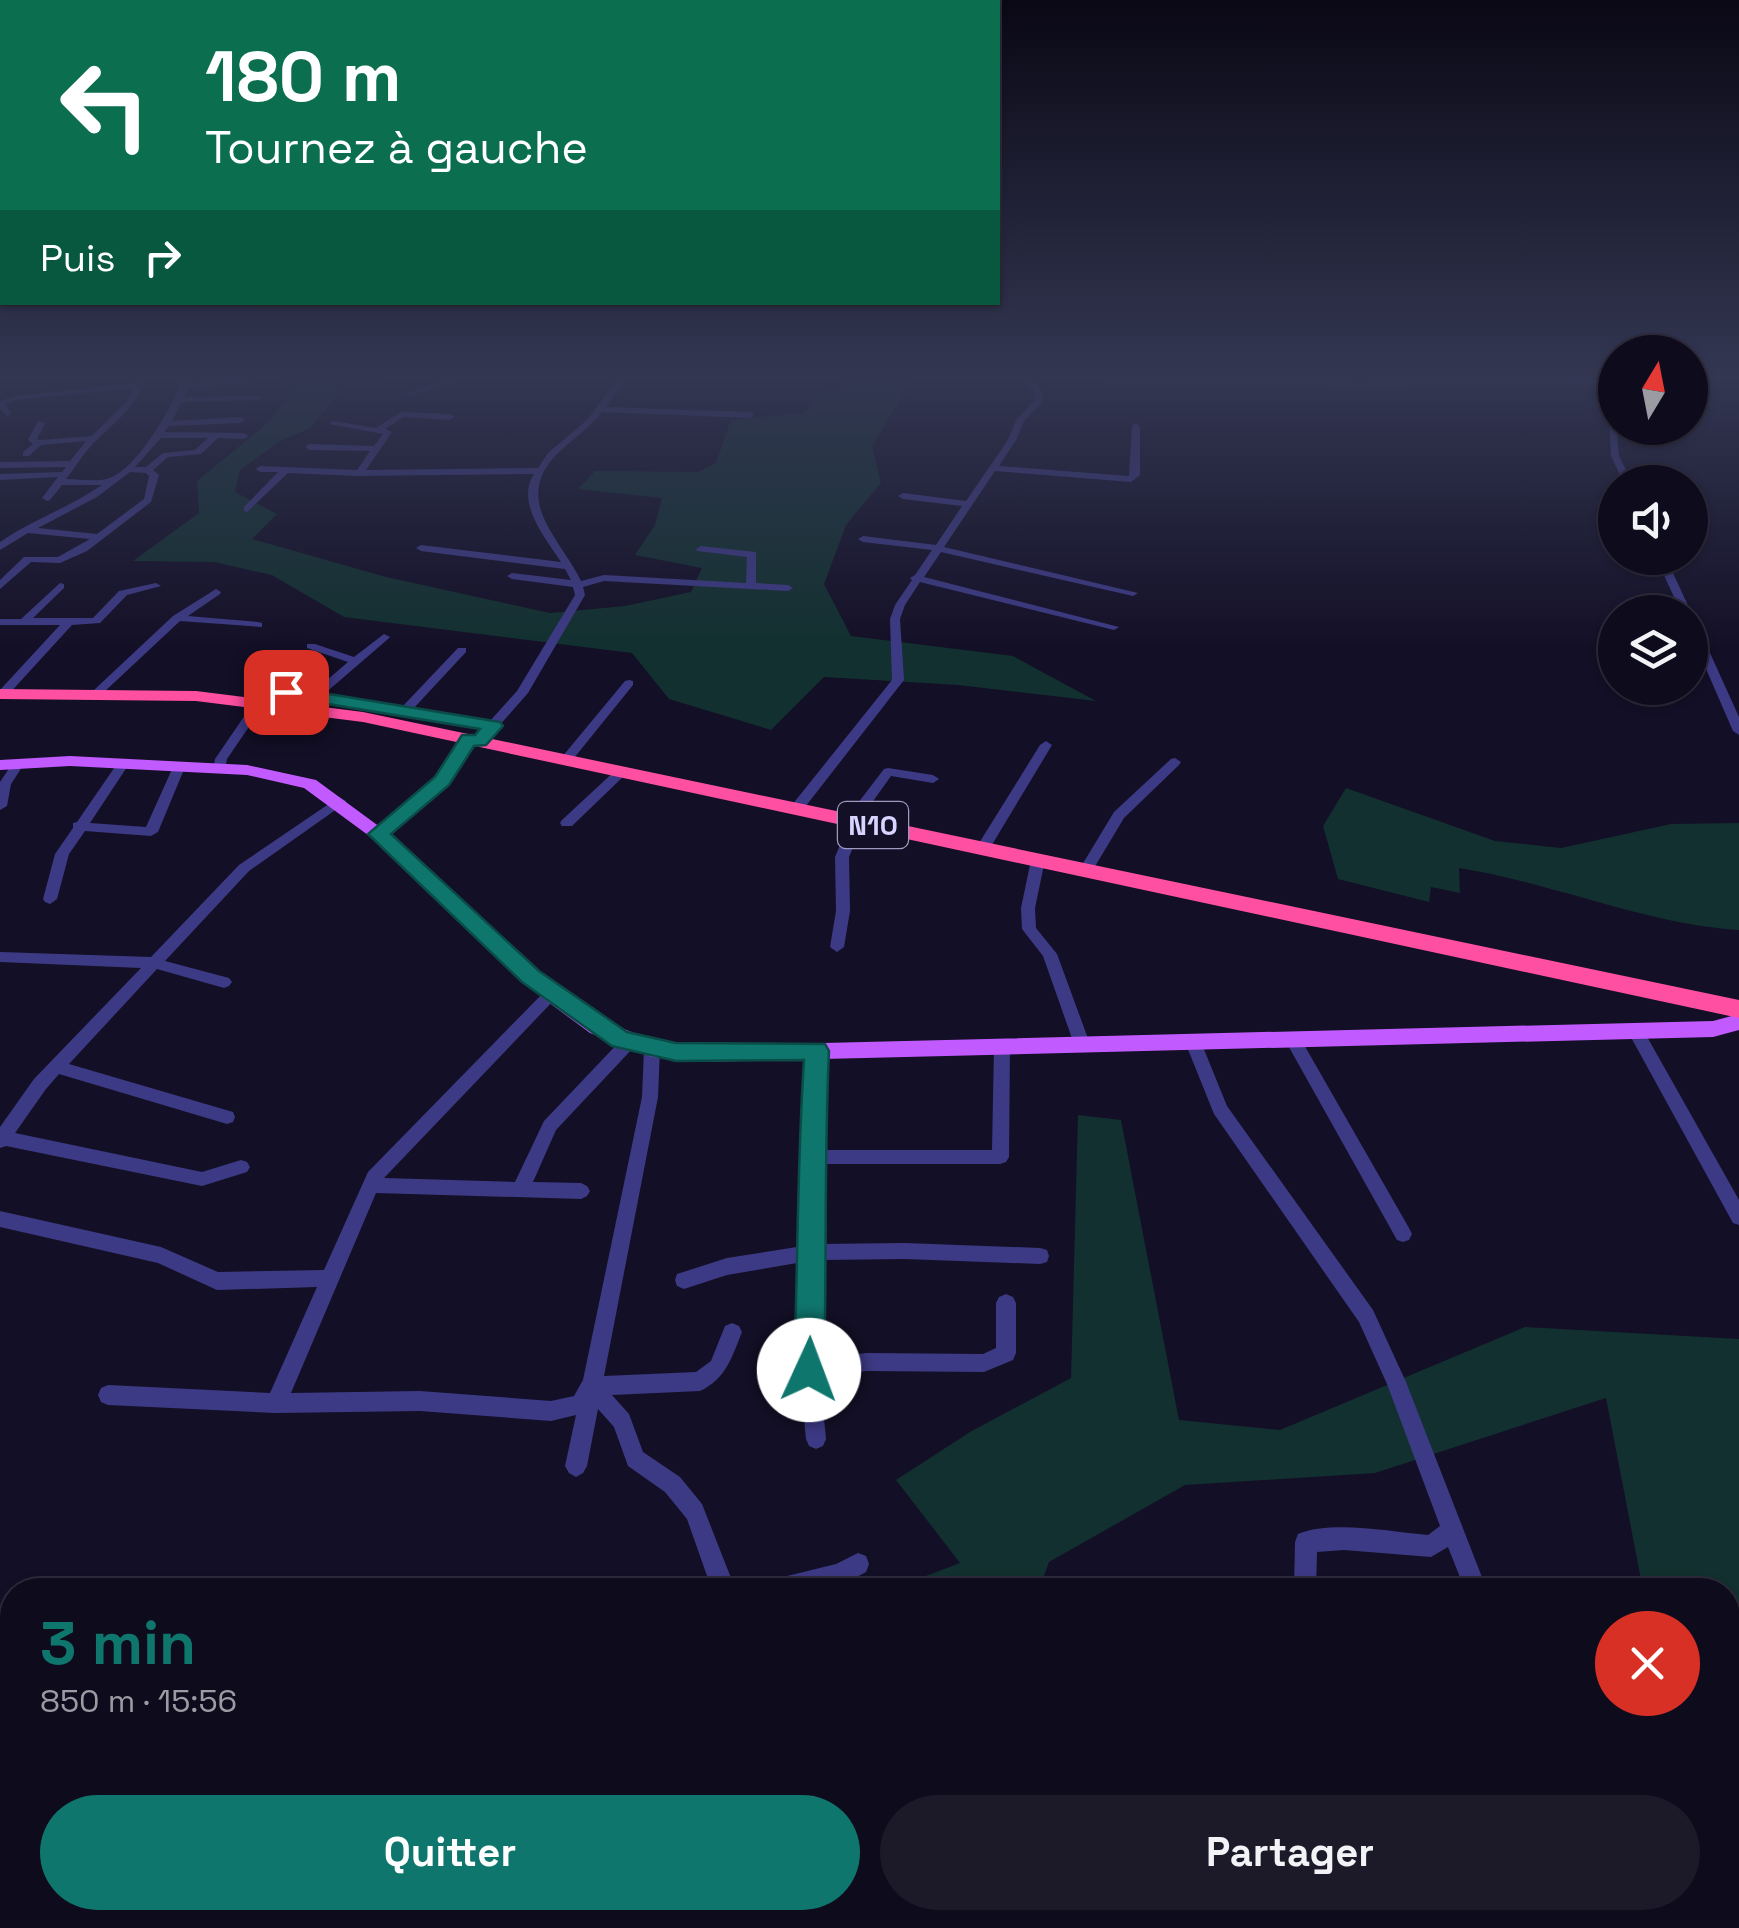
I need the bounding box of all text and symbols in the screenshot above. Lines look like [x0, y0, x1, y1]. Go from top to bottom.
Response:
text: 180 m [205, 32, 402, 121]
icon: left [40, 40, 170, 170]
text: Tournez à gauche [205, 119, 588, 176]
icon: right [135, 230, 190, 285]
text: Puis [40, 234, 115, 282]
north arrow [1598, 335, 1708, 445]
map controls [1598, 335, 1708, 705]
button: sound [1598, 465, 1708, 575]
button: layers [1598, 595, 1708, 705]
pin [244, 650, 329, 735]
icon: arrive [259, 665, 314, 720]
road number: N10 [838, 802, 908, 848]
position arrow [757, 1318, 861, 1422]
text: 3 min [40, 1605, 196, 1682]
button: close [1595, 1611, 1700, 1716]
text: 850 m · 15:56 [40, 1681, 237, 1721]
button: Quitter [40, 1795, 860, 1910]
button: Partager [880, 1795, 1700, 1910]

